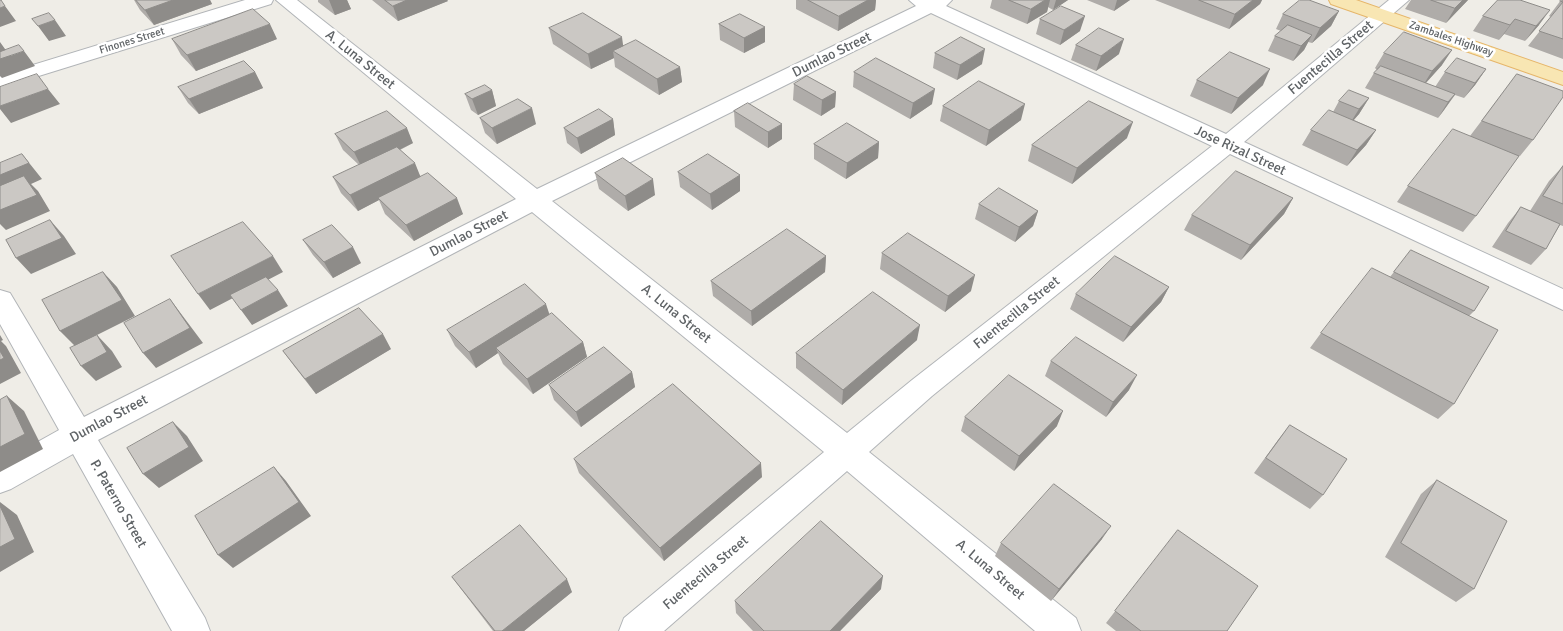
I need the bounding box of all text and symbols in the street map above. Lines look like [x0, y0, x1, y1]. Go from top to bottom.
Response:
street label: Fuentecilla Street [1285, 17, 1377, 99]
street label: Zambales Highway [1407, 18, 1495, 60]
street label: Finones Street [98, 25, 166, 57]
street label: A. Luna Street [322, 27, 398, 93]
street label: Dumlao Street [790, 29, 874, 81]
street label: Jose Rizal Street [1192, 122, 1288, 180]
street label: Dumlao Street [427, 207, 511, 261]
street label: Fuentecilla Street [970, 273, 1064, 353]
street label: A. Luna Street [638, 281, 714, 347]
street label: Dumlao Street [67, 391, 151, 447]
street label: P. Paterno Street [86, 457, 150, 551]
street label: Fuentecilla Street [660, 532, 752, 614]
street label: A. Luna Street [952, 536, 1028, 604]

